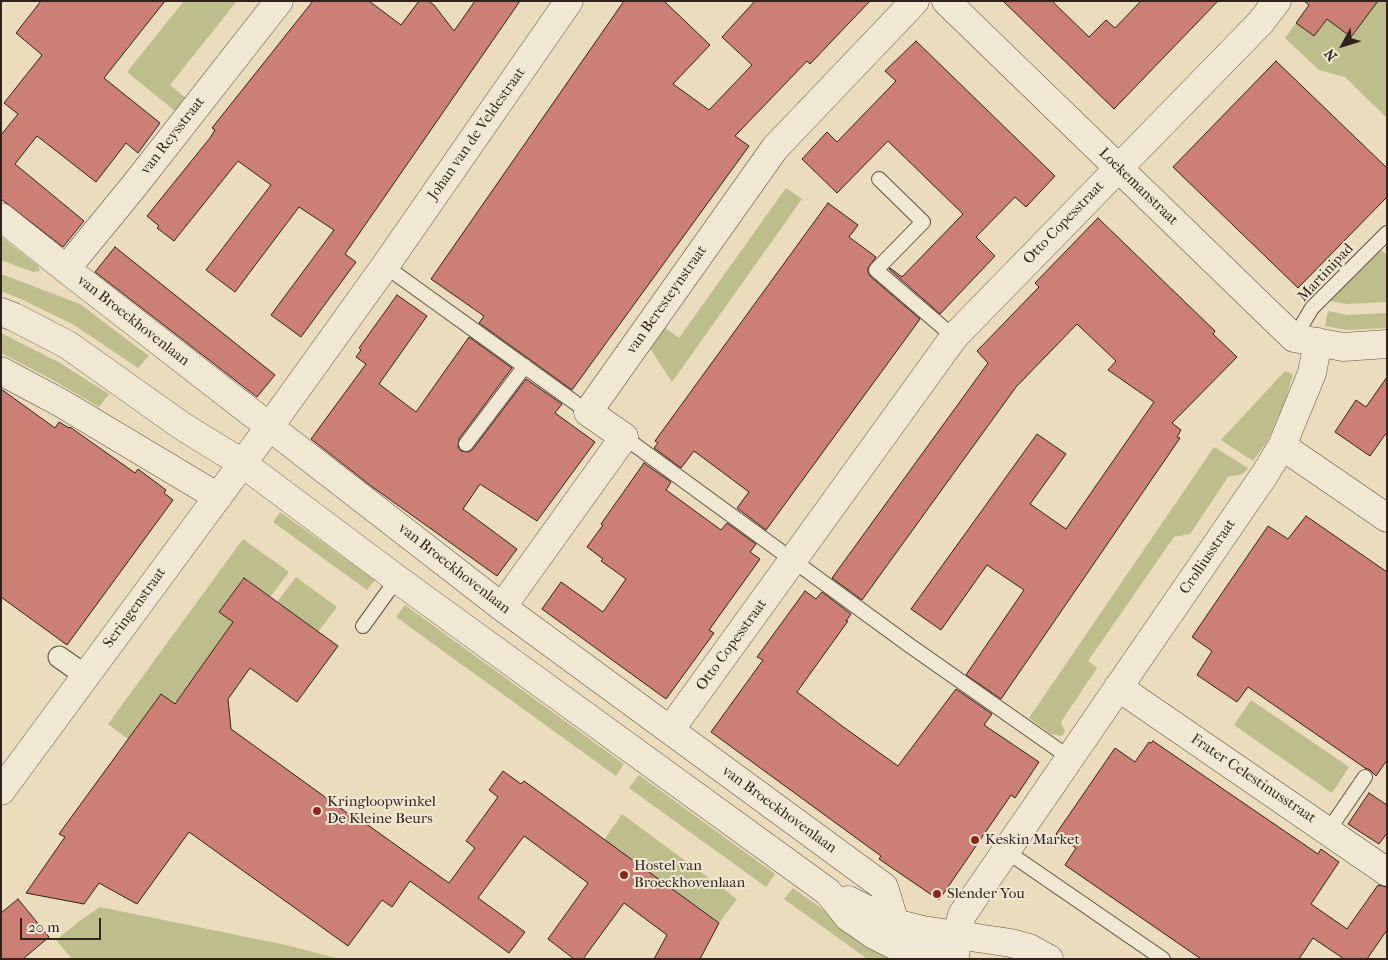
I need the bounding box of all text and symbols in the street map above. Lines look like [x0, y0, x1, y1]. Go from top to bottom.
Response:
north arrow [1318, 20, 1368, 70]
text: N [1321, 45, 1341, 64]
street label: Johan van de Veldestraat [424, 64, 530, 204]
street label: van Reysstraat [137, 93, 209, 179]
street label: Loekemanstraat [1094, 145, 1182, 229]
street label: Otto Copesstraat [1020, 178, 1108, 268]
street label: Martinipad [1294, 240, 1358, 306]
street label: van Beresteynstraat [623, 242, 711, 358]
street label: van Broeckhovenlaan [73, 272, 193, 370]
street label: Crolliusstraat [1176, 516, 1240, 598]
street label: van Broeckhovenlaan [394, 520, 514, 618]
street label: Seringenstraat [100, 564, 170, 652]
street label: Otto Copesstraat [693, 596, 771, 694]
street label: Frater Celestinusstraat [1187, 730, 1319, 828]
street label: van Broeckhovenlaan [718, 762, 840, 858]
place label: Kringloopwinkel De Kleine Beurs [327, 793, 436, 828]
marker: Kringloopwinkel De Kleine Beurs [311, 805, 323, 817]
place label: Keskin Market [985, 831, 1080, 849]
marker: Keskin Market [969, 834, 981, 846]
place label: Hostel van Broeckhovenlaan [634, 857, 745, 892]
marker: Hostel van Broeckhovenlaan [618, 869, 630, 881]
place label: Slender You [947, 885, 1025, 903]
marker: Slender You [931, 888, 943, 900]
scale bar [22, 908, 104, 940]
text: 20 m [28, 918, 60, 936]

